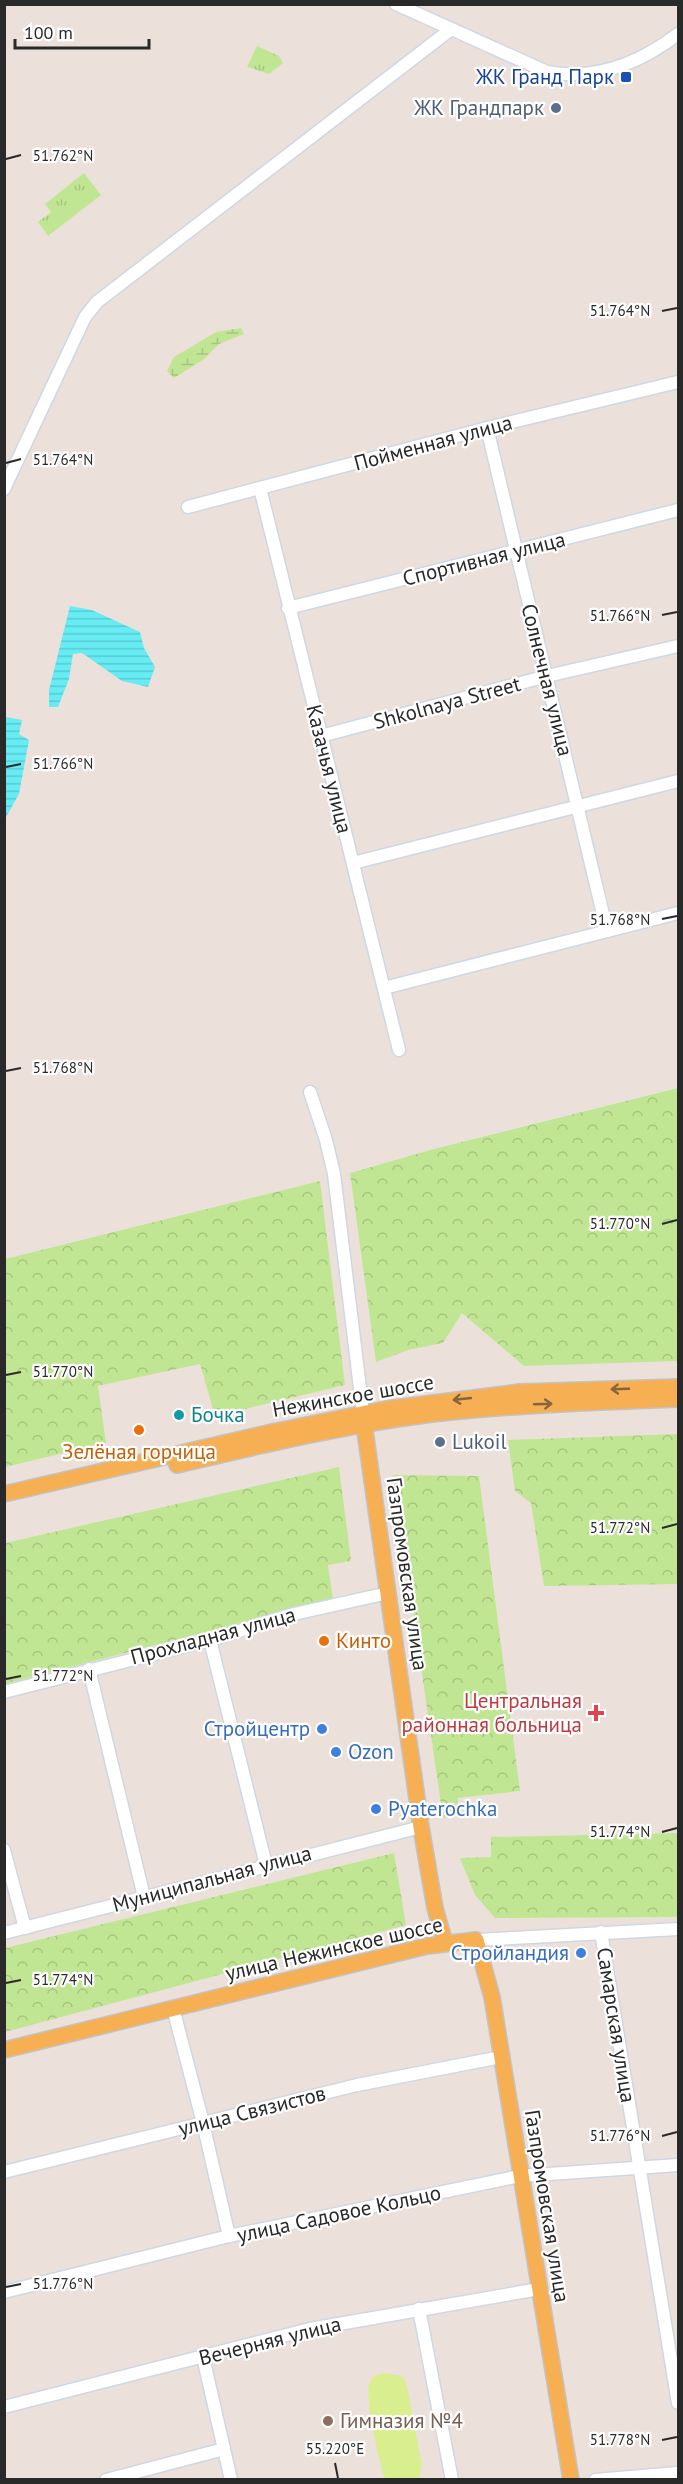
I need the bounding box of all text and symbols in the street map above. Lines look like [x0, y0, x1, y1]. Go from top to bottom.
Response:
scale bar [15, 12, 148, 50]
text: 100 m [24, 21, 73, 44]
place label: ЖК Гранд Парк [475, 63, 614, 90]
marker: ЖК Гранд Парк [619, 70, 633, 84]
place label: ЖК Грандпарк [413, 94, 544, 121]
marker: ЖК Грандпарк [549, 101, 563, 115]
text: 51.762°N [33, 146, 93, 165]
text: 51.764°N [590, 301, 650, 320]
street label: Пойменная улица [351, 408, 515, 477]
text: 51.764°N [33, 450, 93, 469]
street label: Спортивная улица [400, 525, 568, 592]
street label: Солнечная улица [516, 601, 579, 759]
text: 51.766°N [590, 606, 650, 625]
street label: Shkolnaya Street [370, 670, 523, 735]
street label: Казачья улица [300, 702, 359, 836]
text: 51.766°N [33, 754, 93, 773]
text: 51.768°N [590, 910, 650, 929]
text: 51.768°N [33, 1058, 93, 1077]
text: 51.770°N [590, 1214, 650, 1233]
text: 51.770°N [33, 1362, 93, 1381]
street label: Нежинское шоссе [270, 1368, 436, 1423]
one-way arrow [611, 1383, 631, 1394]
one-way arrow [453, 1393, 473, 1404]
one-way arrow [533, 1399, 553, 1410]
place label: Бочка [191, 1401, 245, 1428]
marker: Бочка [172, 1408, 186, 1422]
marker: Зелёная горчица [132, 1423, 146, 1437]
place label: Lukoil [452, 1428, 507, 1455]
marker: Lukoil [433, 1435, 447, 1449]
place label: Зелёная горчица [62, 1438, 216, 1465]
street label: Газпромовская улица [381, 1476, 434, 1672]
text: 51.772°N [590, 1518, 650, 1537]
street label: Прохладная улица [127, 1601, 298, 1671]
place label: Кинто [336, 1627, 391, 1654]
marker: Кинто [317, 1634, 331, 1648]
text: 51.772°N [33, 1666, 93, 1685]
place label: Центральная районная больница [401, 1687, 582, 1738]
marker: Центральная районная больница [587, 1704, 605, 1722]
place label: Стройцентр [204, 1715, 310, 1742]
marker: Стройцентр [315, 1722, 329, 1736]
place label: Ozon [348, 1738, 394, 1765]
marker: Ozon [329, 1745, 343, 1759]
place label: Pyaterochka [388, 1795, 497, 1822]
marker: Pyaterochka [369, 1802, 383, 1816]
text: 51.774°N [590, 1822, 650, 1841]
street label: Муниципальная улица [109, 1839, 314, 1918]
street label: улица Нежинское шоссе [222, 1910, 445, 1987]
place label: Стройландия [451, 1939, 569, 1966]
street label: Самарская улица [591, 1945, 642, 2104]
marker: Стройландия [574, 1946, 588, 1960]
text: 51.774°N [33, 1970, 93, 1989]
street label: улица Связистов [175, 2079, 328, 2142]
street label: Газпромовская улица [519, 2108, 576, 2304]
text: 51.776°N [590, 2126, 650, 2145]
street label: улица Садовое Кольцо [234, 2179, 443, 2248]
text: 51.776°N [33, 2274, 93, 2293]
street label: Вечерняя улица [196, 2310, 344, 2371]
place label: Гимназия №4 [340, 2407, 463, 2434]
marker: Гимназия №4 [321, 2414, 335, 2428]
text: 51.778°N [590, 2430, 650, 2449]
text: 55.220°E [306, 2439, 364, 2458]

